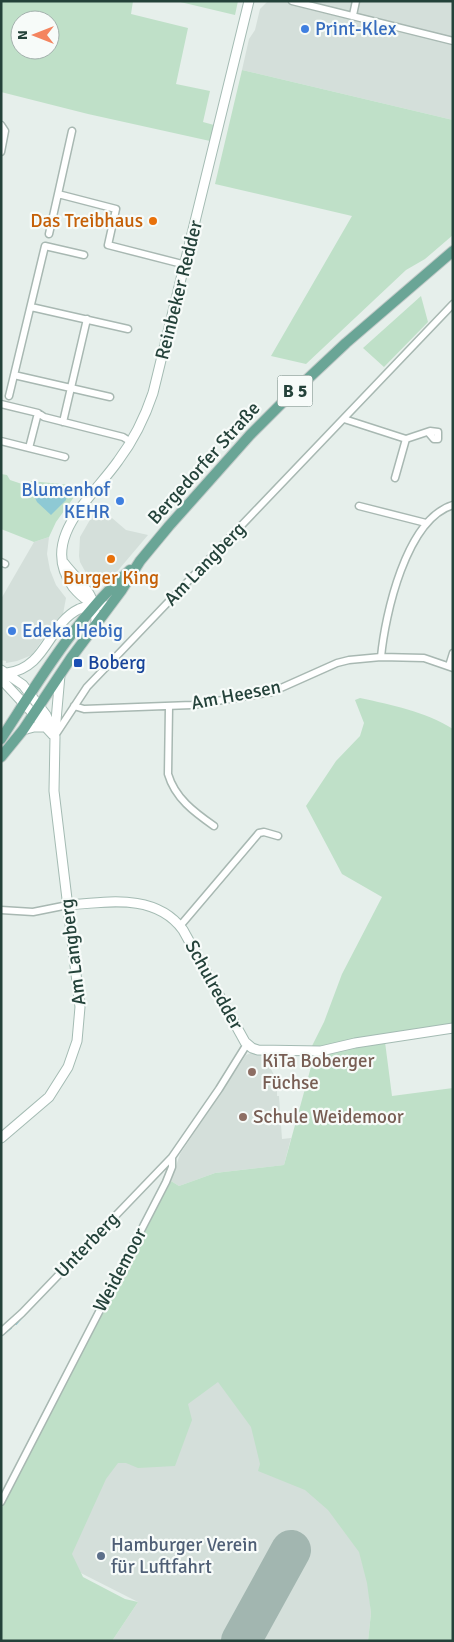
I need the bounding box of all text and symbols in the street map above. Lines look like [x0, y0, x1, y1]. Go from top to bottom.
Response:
north arrow [10, 10, 60, 60]
place label: Print-Klex [315, 17, 397, 41]
marker: Print-Klex [299, 23, 311, 35]
text: N [14, 30, 31, 40]
place label: Das Treibhaus [30, 209, 143, 233]
marker: Das Treibhaus [147, 215, 159, 227]
street label: Reinbeker Redder [150, 218, 208, 362]
road number: B 5 [278, 376, 312, 406]
street label: Bergedorfer Straße [143, 397, 265, 529]
place label: Blumenhof KEHR [21, 478, 112, 524]
marker: Blumenhof KEHR [114, 495, 126, 507]
street label: Am Langberg [159, 517, 251, 611]
marker: Burger King [105, 553, 117, 565]
place label: Burger King [63, 566, 159, 590]
place label: Edeka Hebig [22, 619, 123, 643]
marker: Edeka Hebig [6, 625, 18, 637]
place label: Boberg [88, 651, 146, 675]
marker: Boberg [72, 657, 84, 669]
street label: Am Heesen [189, 675, 283, 715]
street label: Am Langberg [55, 897, 91, 1007]
street label: Schulredder [180, 936, 248, 1034]
place label: KiTa Boberger Füchse [262, 1049, 375, 1095]
marker: KiTa Boberger Füchse [246, 1066, 258, 1078]
place label: Schule Weidemoor [253, 1105, 404, 1129]
marker: Schule Weidemoor [237, 1111, 249, 1123]
street label: Unterberg [50, 1207, 124, 1283]
street label: Weidemoor [88, 1224, 152, 1316]
place label: Hamburger Verein für Luftfahrt [111, 1533, 258, 1579]
marker: Hamburger Verein für Luftfahrt [95, 1550, 107, 1562]

